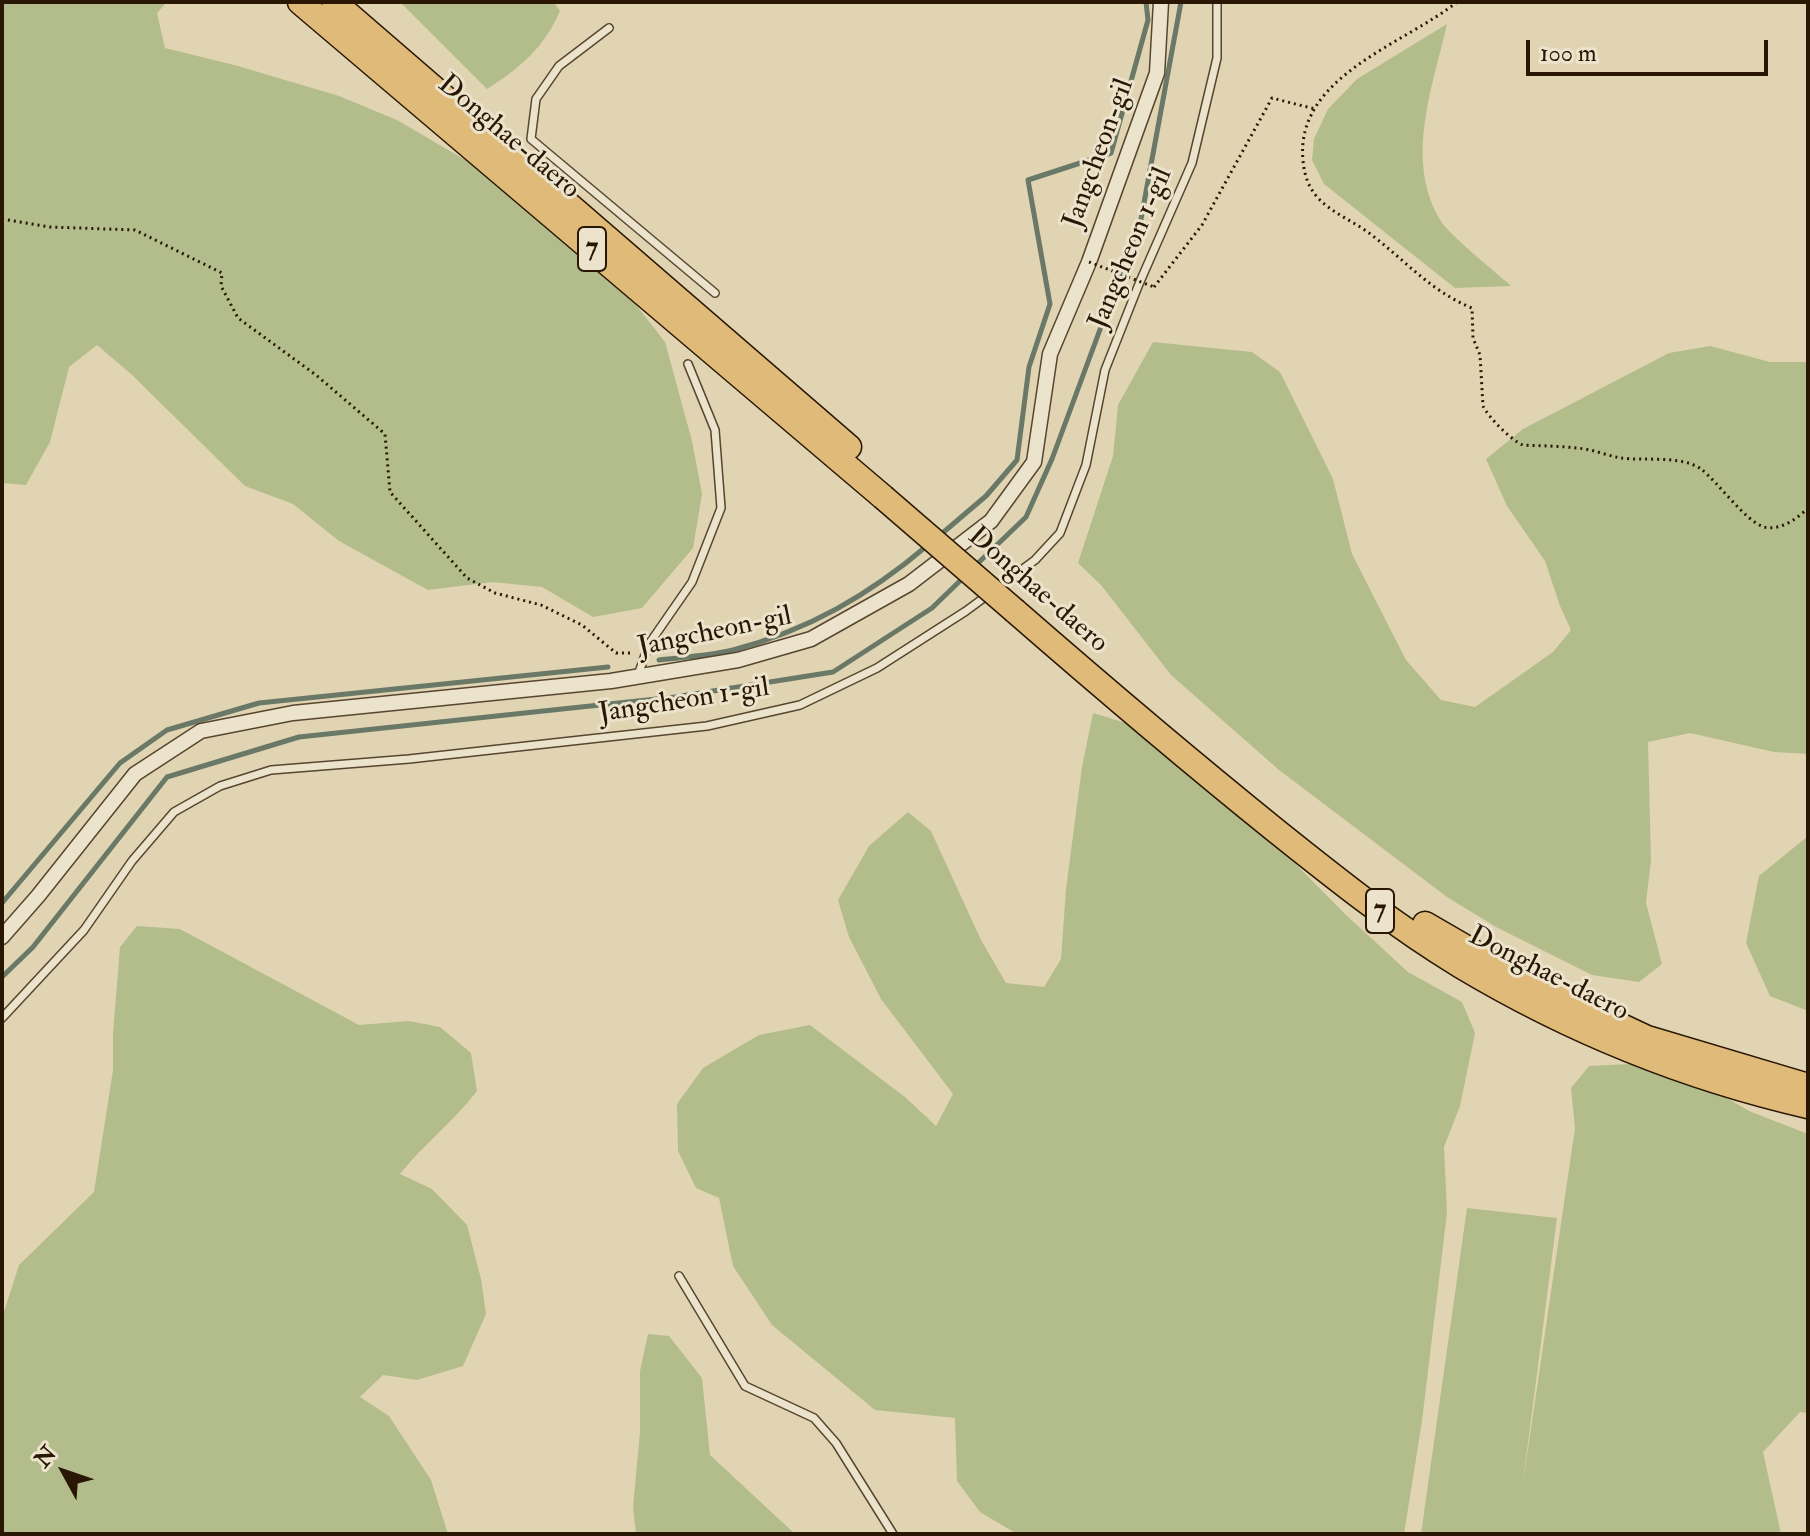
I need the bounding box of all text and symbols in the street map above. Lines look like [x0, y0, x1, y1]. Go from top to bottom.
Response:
scale bar [1530, 24, 1772, 74]
text: 100 m [1540, 38, 1597, 69]
street label: Donghae-daero [430, 69, 586, 207]
street label: Jangcheon-gil [1057, 75, 1143, 233]
street label: Jangcheon 1-gil [1083, 163, 1181, 335]
road number: 7 [578, 227, 606, 271]
street label: Donghae-daero [960, 521, 1114, 661]
street label: Jangcheon-gil [635, 600, 795, 666]
street label: Jangcheon 1-gil [596, 672, 772, 732]
road number: 7 [1366, 889, 1394, 933]
street label: Donghae-daero [1462, 920, 1634, 1030]
north arrow [24, 1432, 104, 1512]
text: N [29, 1440, 63, 1473]

